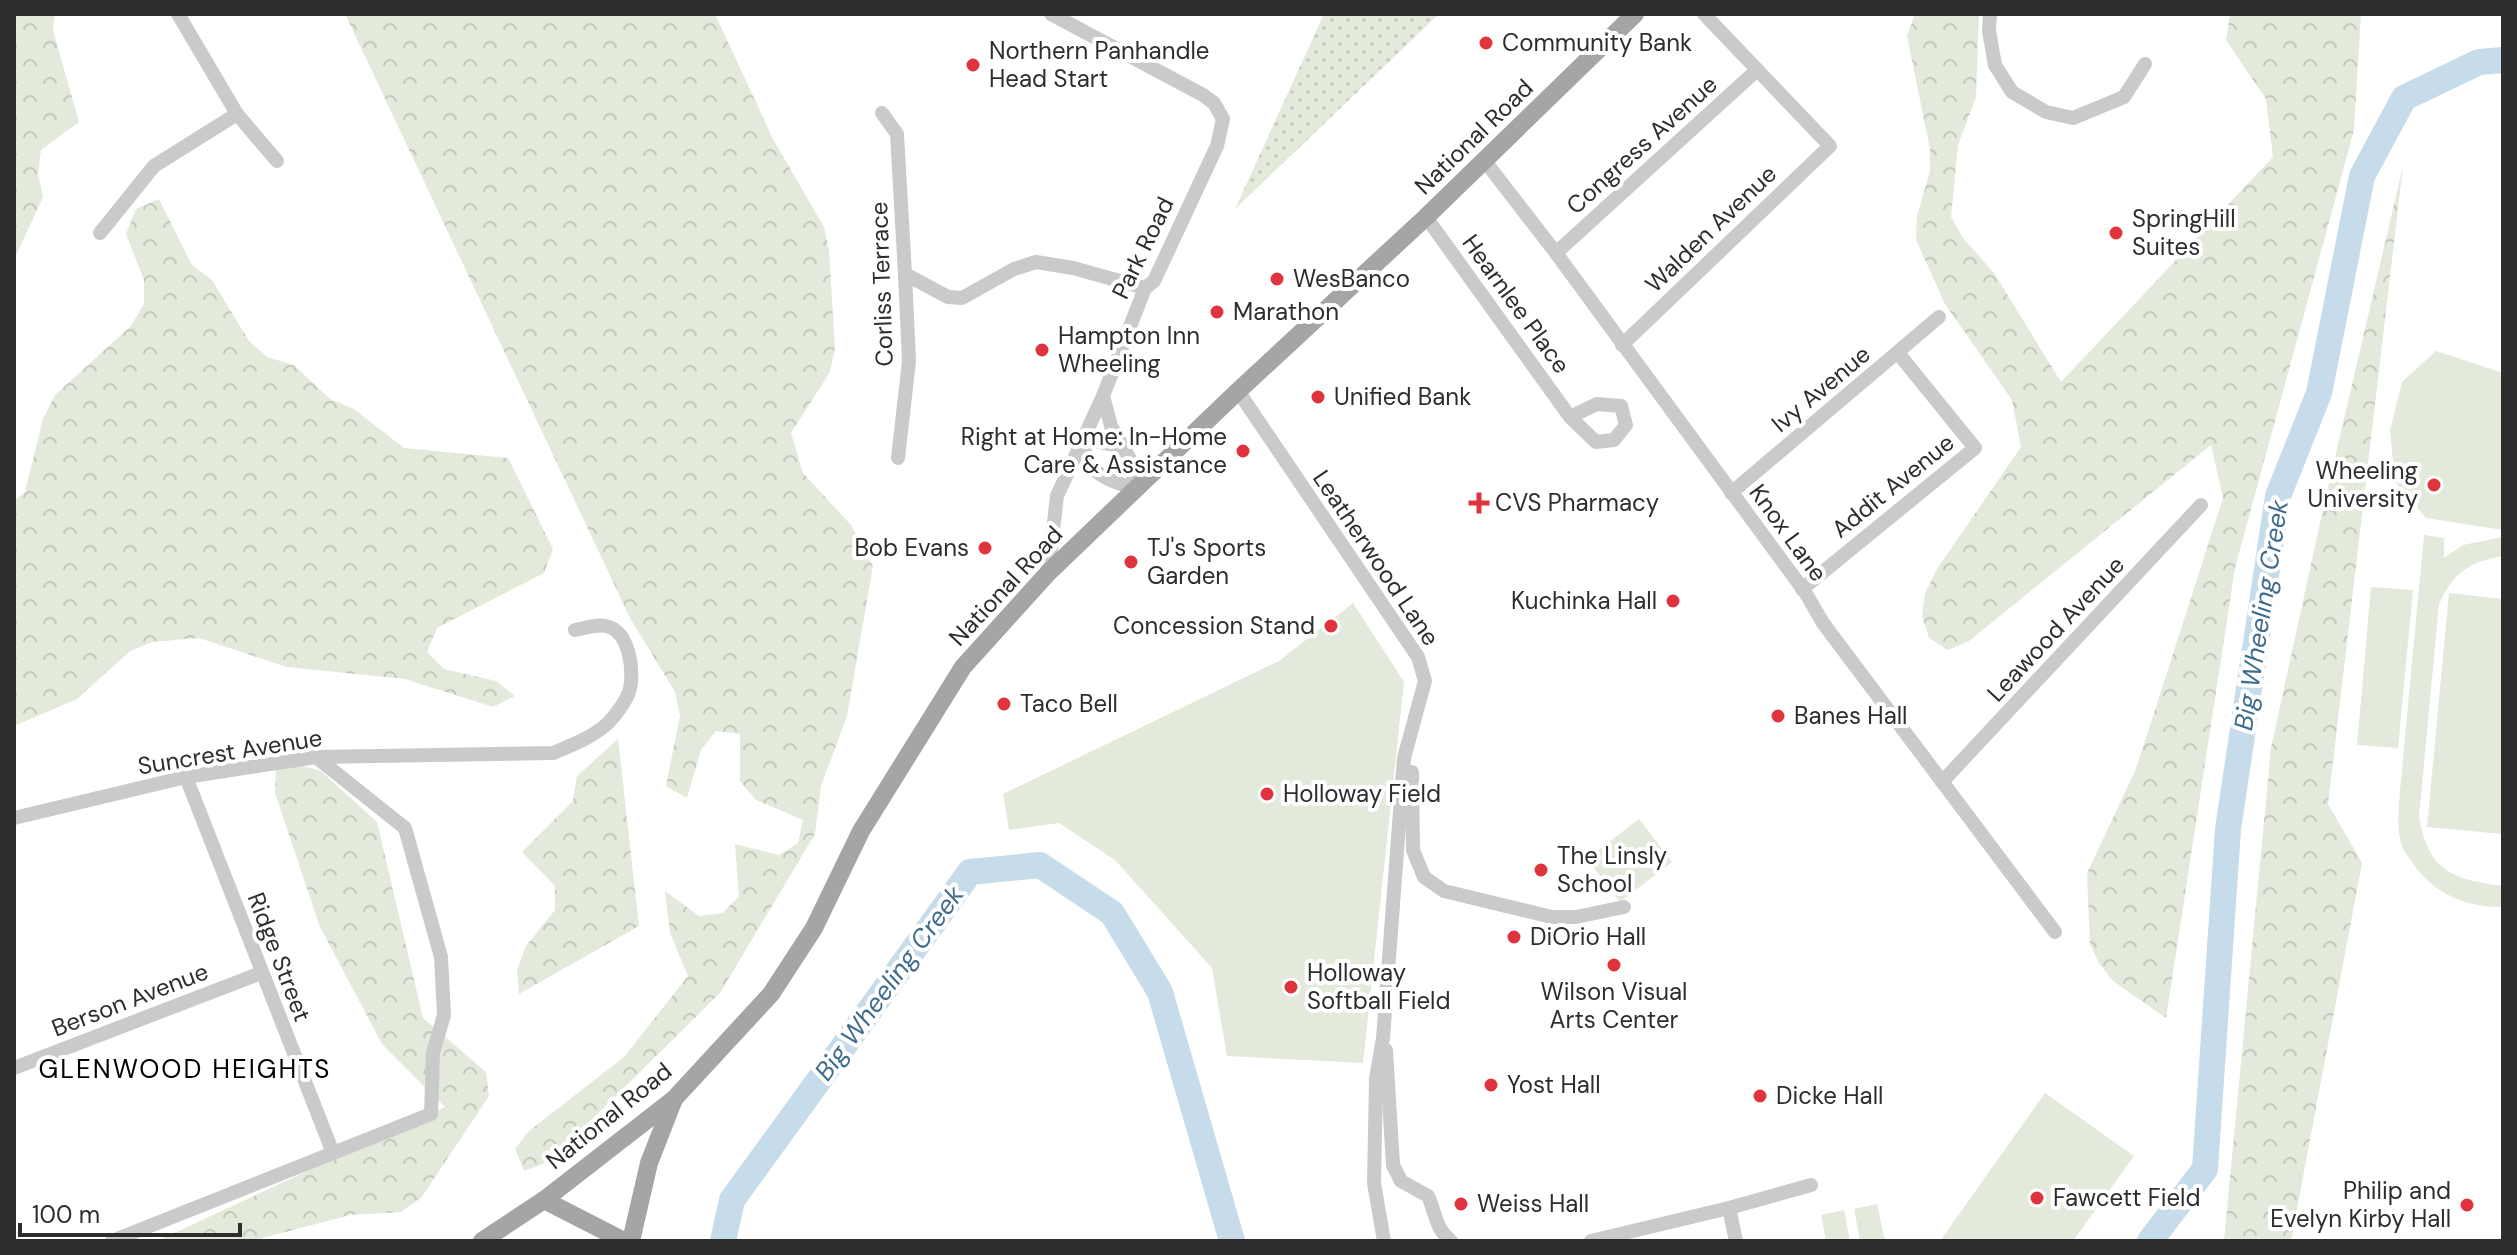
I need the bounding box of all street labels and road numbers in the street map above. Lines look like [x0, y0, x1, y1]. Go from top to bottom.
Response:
street label: Congress Avenue [1560, 69, 1724, 221]
street label: National Road [1408, 72, 1540, 201]
street label: Walden Avenue [1638, 158, 1783, 299]
street label: Park Road [1105, 192, 1181, 304]
street label: Corliss Terrace [863, 201, 900, 367]
street label: Hearnlee Place [1456, 228, 1577, 379]
street label: Ivy Avenue [1765, 338, 1876, 439]
street label: Addit Avenue [1825, 427, 1960, 544]
street label: Leatherwood Lane [1306, 464, 1447, 651]
street label: Knox Lane [1743, 478, 1834, 587]
street label: National Road [942, 519, 1069, 652]
street label: Leawood Avenue [1980, 549, 2131, 708]
street label: Suncrest Avenue [136, 722, 324, 781]
street label: Ridge Street [241, 888, 318, 1026]
street label: Berson Avenue [47, 956, 212, 1044]
street label: National Road [539, 1055, 678, 1176]

